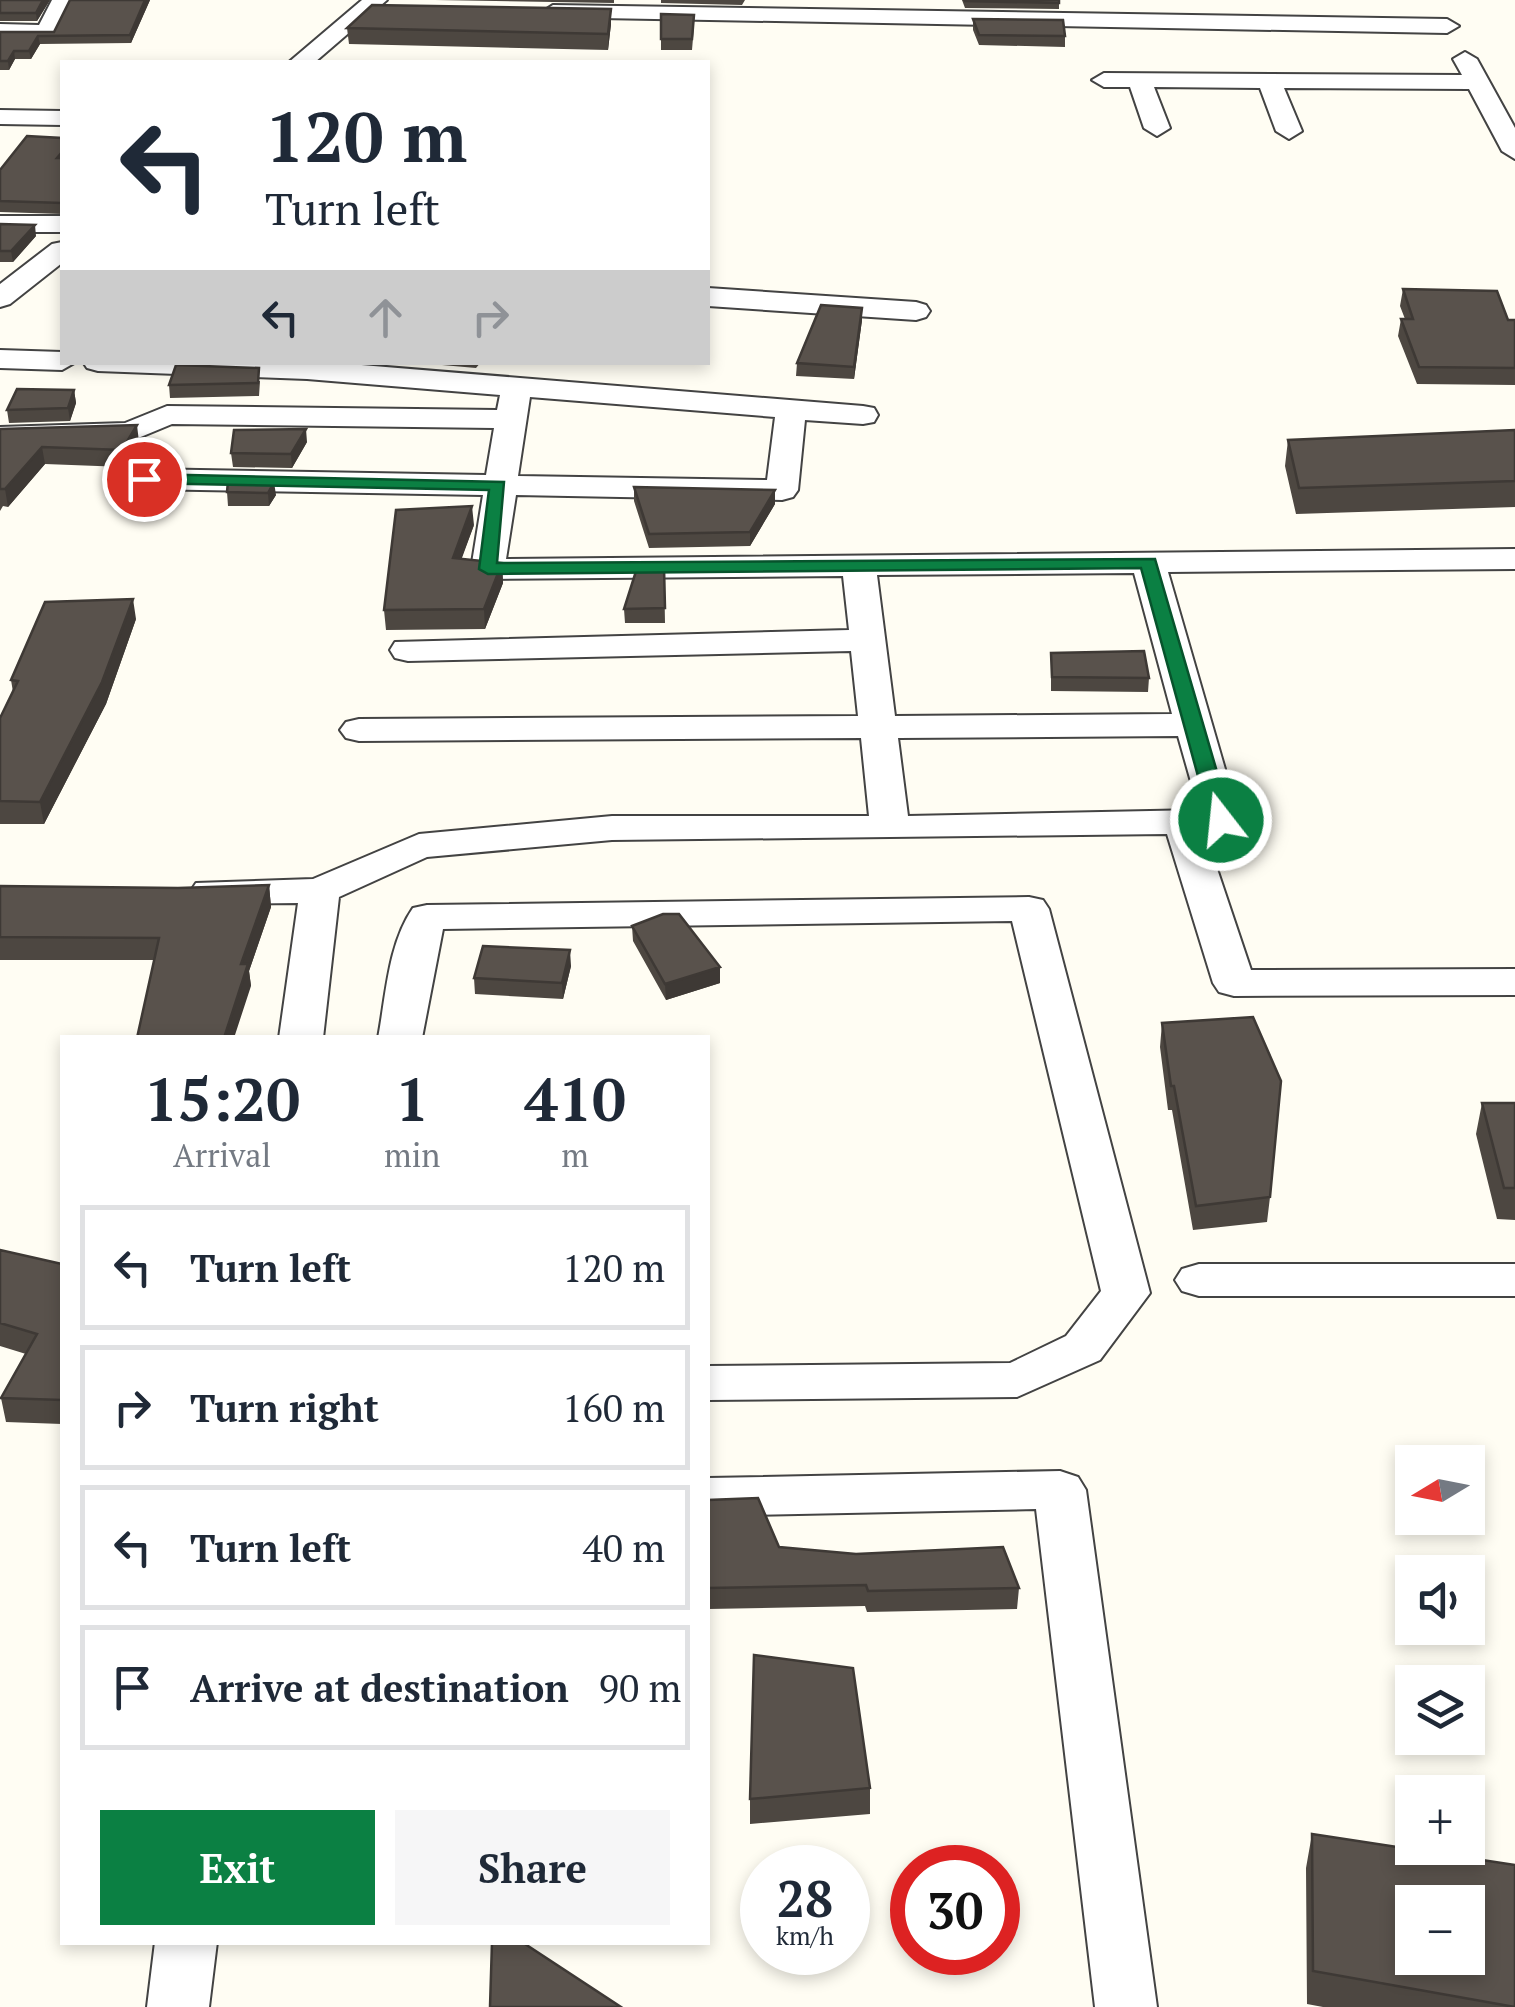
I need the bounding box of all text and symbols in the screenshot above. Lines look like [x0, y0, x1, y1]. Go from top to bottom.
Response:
text: 120 m [265, 89, 467, 182]
icon: left [100, 100, 230, 230]
text: Turn left [265, 178, 440, 238]
icon: left [253, 290, 308, 345]
icon: ahead [358, 290, 413, 345]
icon: right [463, 290, 518, 345]
pin [102, 437, 187, 522]
icon: arrive [117, 452, 172, 507]
position arrow [1169, 768, 1273, 872]
text: 15:20 [144, 1059, 300, 1138]
text: 1 [395, 1059, 429, 1138]
text: 410 [524, 1059, 626, 1138]
text: Arrival [173, 1134, 271, 1176]
text: min [384, 1134, 440, 1176]
text: m [561, 1134, 589, 1176]
icon: left [105, 1240, 160, 1295]
text: Turn left [190, 1243, 351, 1293]
text: 120 m [562, 1243, 665, 1293]
icon: right [105, 1380, 160, 1435]
text: Turn right [190, 1383, 379, 1433]
text: 160 m [562, 1383, 665, 1433]
north arrow [1395, 1445, 1485, 1535]
map controls [1395, 1445, 1485, 1975]
icon: left [105, 1520, 160, 1575]
text: Turn left [190, 1523, 351, 1573]
text: 40 m [582, 1523, 665, 1573]
button: sound [1395, 1555, 1485, 1645]
icon: arrive [105, 1660, 160, 1715]
text: Arrive at destination [190, 1663, 569, 1713]
text: 90 m [599, 1663, 681, 1713]
button: layers [1395, 1665, 1485, 1755]
button: + [1395, 1775, 1485, 1865]
button: Exit [100, 1810, 375, 1925]
button: Share [395, 1810, 670, 1925]
speed limit sign: 30 [890, 1845, 1020, 1975]
text: 28 [777, 1865, 833, 1931]
button: − [1395, 1885, 1485, 1975]
text: km/h [776, 1919, 834, 1952]

